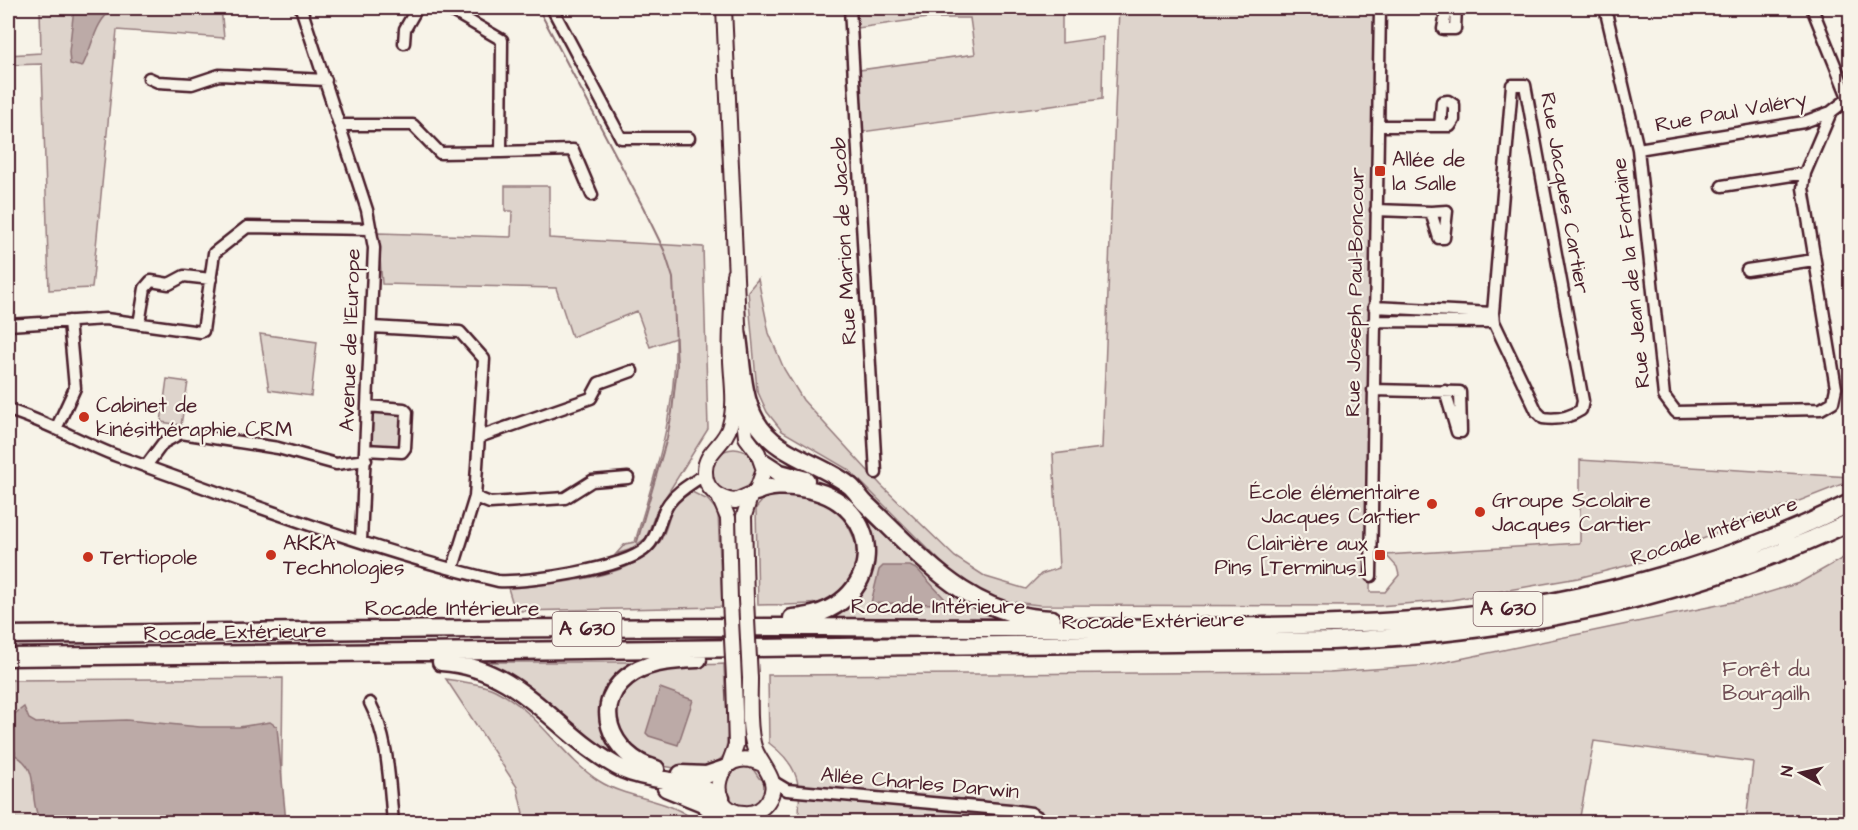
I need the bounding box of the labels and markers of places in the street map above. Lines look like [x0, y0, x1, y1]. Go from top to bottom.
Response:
place label: Allée de la Salle [1392, 145, 1465, 198]
marker: Allée de la Salle [1373, 164, 1387, 178]
place label: Cabinet de kinésithéraphie CRM [96, 391, 292, 445]
marker: Cabinet de kinésithéraphie CRM [77, 410, 91, 424]
place label: École élémentaire Jacques Cartier [1250, 478, 1420, 531]
place label: Groupe Scolaire Jacques Cartier [1492, 486, 1651, 539]
marker: École élémentaire Jacques Cartier [1425, 497, 1439, 511]
marker: Groupe Scolaire Jacques Cartier [1473, 505, 1487, 519]
place label: AKKA Technologies [283, 529, 404, 584]
place label: Clairière aux Pins [Terminus] [1214, 529, 1368, 582]
place label: Tertiopole [100, 543, 198, 573]
marker: AKKA Technologies [264, 548, 278, 562]
marker: Clairière aux Pins [Terminus] [1373, 548, 1387, 562]
marker: Tertiopole [81, 550, 95, 564]

